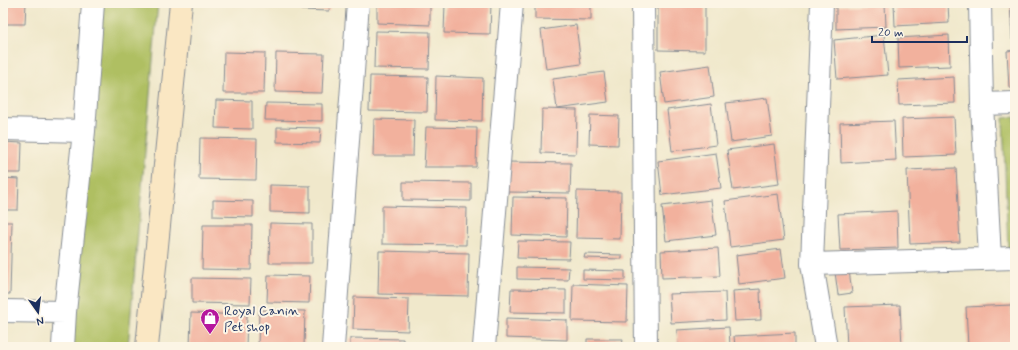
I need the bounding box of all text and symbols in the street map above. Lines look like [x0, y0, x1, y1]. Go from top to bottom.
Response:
scale bar [872, 18, 967, 44]
text: 20 m [878, 25, 904, 41]
north arrow [18, 292, 58, 332]
place label: Royal Canin Pet shop [224, 302, 299, 336]
shop icon: Royal Canin Pet shop [199, 307, 221, 335]
text: N [35, 313, 45, 328]

